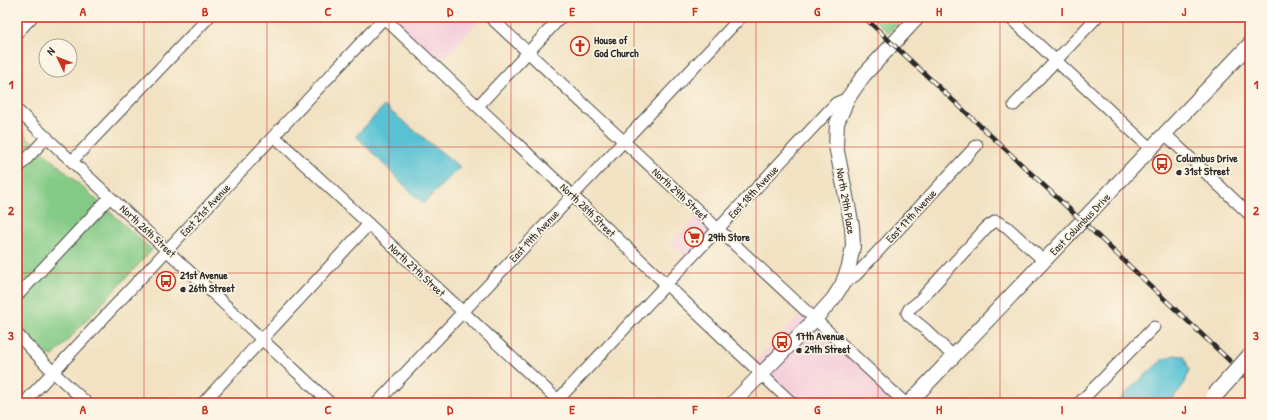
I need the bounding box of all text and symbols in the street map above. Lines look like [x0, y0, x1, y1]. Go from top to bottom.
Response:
text: A [80, 2, 87, 20]
text: B [202, 2, 209, 20]
text: C [324, 2, 332, 20]
text: D [447, 2, 454, 20]
text: E [569, 2, 575, 20]
text: F [692, 2, 699, 20]
text: G [814, 2, 821, 20]
text: H [936, 2, 942, 20]
text: I [1060, 2, 1064, 20]
text: J [1182, 2, 1187, 20]
place label: House of God Church [594, 33, 639, 60]
church icon: House of God Church [569, 35, 591, 57]
north arrow [38, 38, 78, 78]
text: N [44, 44, 58, 58]
text: 1 [9, 75, 14, 93]
text: 1 [1254, 75, 1259, 93]
place label: Columbus Drive @ 31st Street [1176, 151, 1238, 178]
bus stop icon: Columbus Drive @ 31st Street [1151, 153, 1173, 175]
street label: East 18th Avenue [725, 162, 781, 221]
street label: North 29th Street [649, 165, 711, 224]
street label: North 29th Place [833, 167, 859, 236]
street label: East 21st Avenue [177, 180, 233, 239]
street label: North 28th Street [557, 180, 619, 240]
street label: East 17th Avenue [883, 186, 940, 246]
street label: East Columbus Drive [1047, 189, 1114, 258]
text: 2 [8, 201, 15, 219]
street label: North 26th Street [117, 201, 179, 261]
text: 2 [1253, 201, 1260, 219]
street label: East 19th Avenue [506, 206, 562, 265]
supermarket icon: 29th Store [683, 226, 705, 248]
place label: 29th Store [708, 230, 751, 244]
street label: North 27th Street [386, 240, 448, 300]
place label: 21st Avenue @ 26th Street [180, 268, 236, 295]
bus stop icon: 21st Avenue @ 26th Street [155, 270, 177, 292]
text: 3 [8, 326, 14, 344]
text: 3 [1253, 326, 1259, 344]
place label: 17th Avenue @ 29th Street [796, 329, 852, 356]
bus stop icon: 17th Avenue @ 29th Street [771, 331, 793, 353]
text: A [80, 400, 87, 418]
text: B [202, 400, 209, 418]
text: C [324, 400, 332, 418]
text: D [447, 400, 454, 418]
text: E [569, 400, 575, 418]
text: F [692, 400, 699, 418]
text: G [814, 400, 821, 418]
text: H [936, 400, 942, 418]
text: I [1060, 400, 1064, 418]
text: J [1182, 400, 1187, 418]

